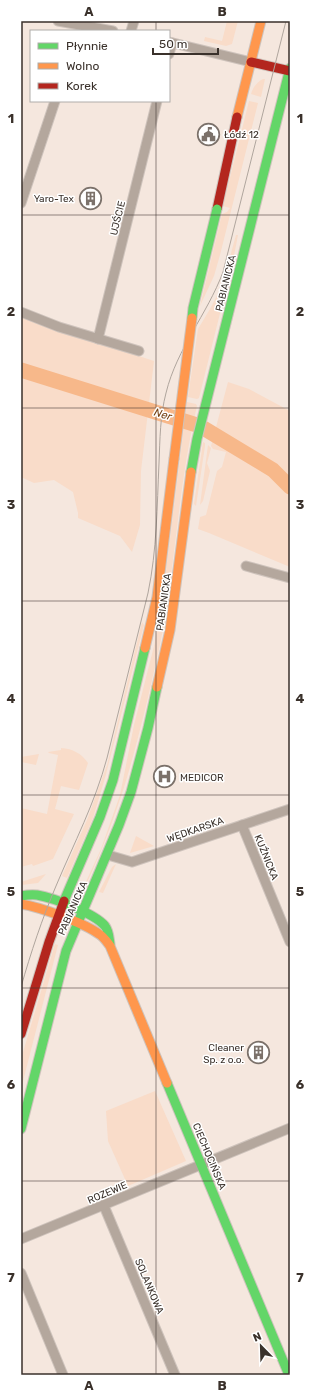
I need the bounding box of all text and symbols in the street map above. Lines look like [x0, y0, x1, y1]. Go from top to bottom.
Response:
text: A [84, 4, 94, 19]
text: B [217, 4, 227, 19]
legend [30, 30, 170, 102]
scale bar [153, 30, 218, 56]
text: 50 m [159, 37, 187, 51]
text: Płynnie [66, 39, 108, 53]
text: Wolno [66, 59, 99, 73]
text: Korek [66, 79, 98, 93]
text: 1 [8, 111, 14, 126]
text: 1 [297, 111, 303, 126]
public building icon: Łódź 12 [195, 121, 221, 147]
place label: Łódź 12 [224, 129, 259, 141]
building icon: Yaro-Tex [77, 185, 103, 211]
place label: Yaro-Tex [34, 193, 75, 205]
street label: UJŚCIE [108, 200, 128, 237]
street label: PABIANICKA [213, 253, 239, 313]
text: 2 [7, 304, 15, 319]
text: 2 [296, 304, 304, 319]
water label: Ner [152, 406, 174, 424]
text: 3 [7, 497, 16, 512]
text: 3 [296, 497, 305, 512]
street label: PABIANICKA [154, 572, 174, 632]
text: 4 [7, 691, 16, 706]
text: 4 [296, 691, 305, 706]
hospital icon: MEDICOR [151, 764, 177, 790]
place label: MEDICOR [180, 772, 224, 784]
street label: WĘDKARSKA [165, 815, 226, 845]
street label: KUŹNICKA [252, 833, 281, 882]
street label: PABIANICKA [56, 879, 90, 937]
text: 5 [7, 884, 15, 899]
text: 5 [296, 884, 304, 899]
building icon: Cleaner Sp. z o.o. [246, 1040, 272, 1066]
place label: Cleaner Sp. z o.o. [203, 1042, 244, 1066]
text: 6 [7, 1077, 16, 1092]
text: 6 [296, 1077, 305, 1092]
street label: CIECHOCIŃSKA [190, 1121, 229, 1192]
street label: ROZEWIE [86, 1179, 129, 1207]
street label: SOLANKOWA [132, 1257, 166, 1316]
text: 7 [7, 1270, 15, 1285]
text: 7 [296, 1270, 304, 1285]
north arrow [241, 1326, 281, 1366]
text: N [251, 1330, 264, 1345]
text: A [84, 1378, 94, 1393]
text: B [217, 1378, 227, 1393]

